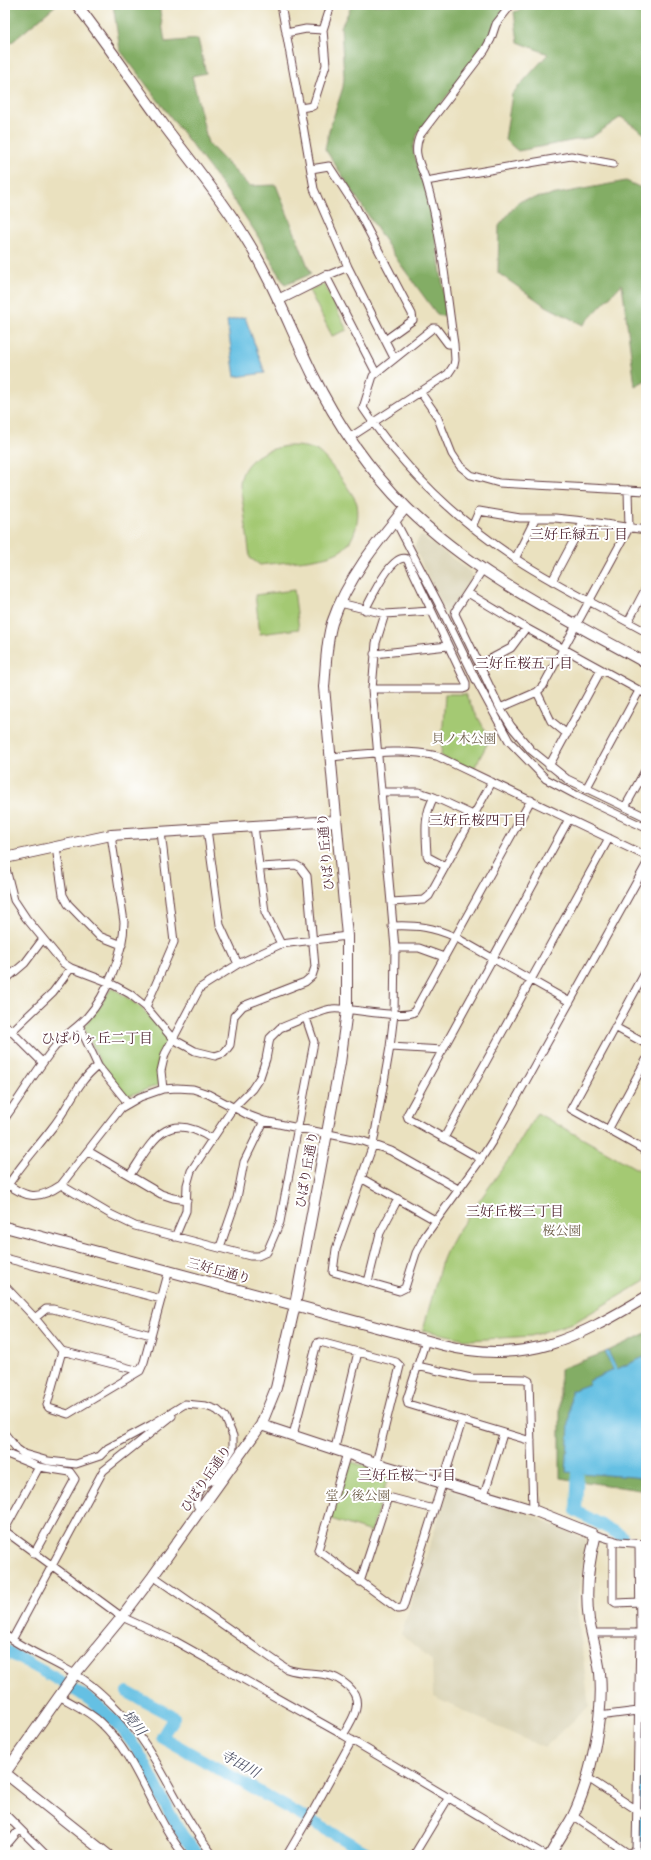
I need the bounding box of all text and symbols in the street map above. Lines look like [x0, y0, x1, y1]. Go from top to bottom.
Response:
district label: 三好丘緑五丁目 [530, 526, 628, 543]
district label: 三好丘桜五丁目 [475, 655, 573, 672]
park label: 貝ノ木公園 [431, 731, 497, 747]
street label: ひばり丘通り [315, 812, 337, 892]
district label: 三好丘桜四丁目 [429, 812, 527, 829]
district label: ひばりヶ丘二丁目 [41, 1030, 153, 1047]
street label: ひばり丘通り [292, 1130, 322, 1210]
district label: 三好丘桜三丁目 [466, 1203, 564, 1220]
park label: 桜公園 [542, 1223, 582, 1239]
street label: 三好丘通り [186, 1255, 252, 1287]
street label: ひばり丘通り [177, 1442, 235, 1516]
district label: 三好丘桜一丁目 [358, 1467, 456, 1484]
park label: 堂ノ後公園 [325, 1488, 391, 1504]
water label: 境川 [119, 1707, 151, 1741]
water label: 寺田川 [218, 1746, 264, 1783]

